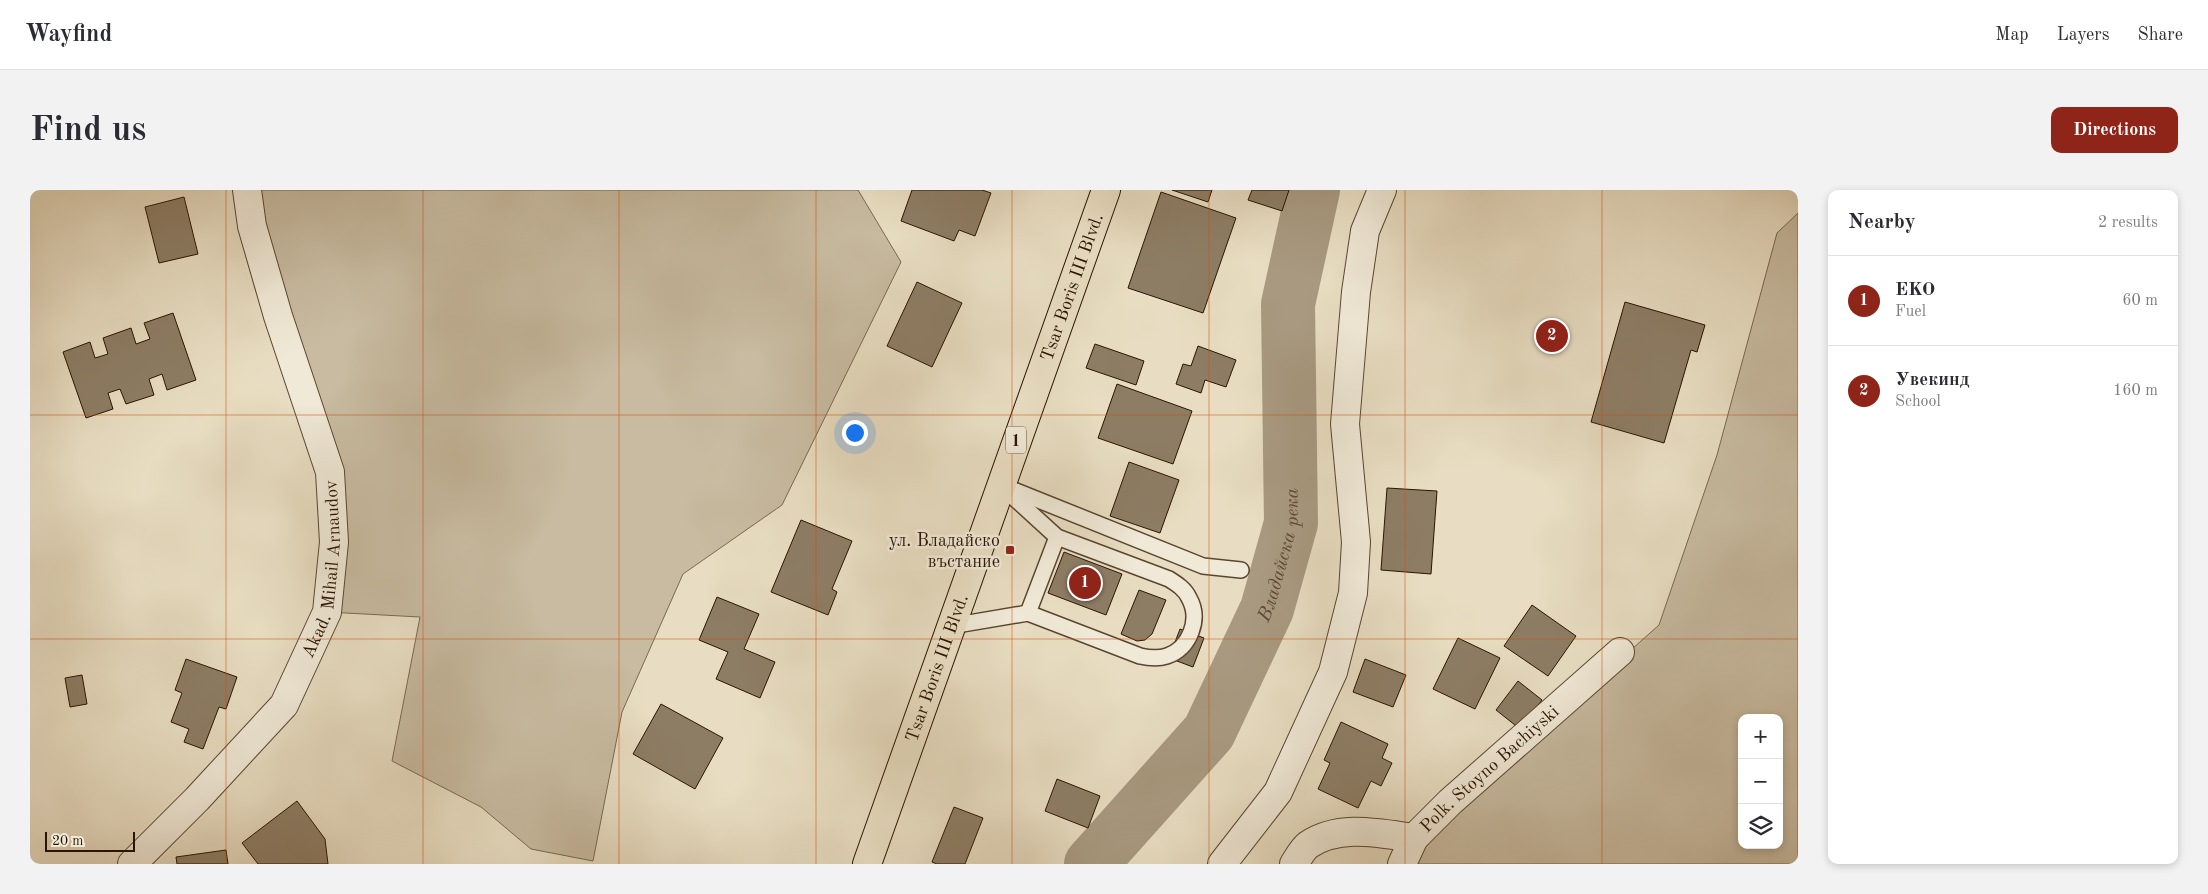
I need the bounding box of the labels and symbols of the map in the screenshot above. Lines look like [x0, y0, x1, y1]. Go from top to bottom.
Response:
street label: Tsar Boris III Blvd. [1038, 211, 1107, 364]
pin: 2 [1536, 317, 1568, 355]
your location [842, 420, 868, 446]
road number: 1 [1006, 426, 1026, 454]
street label: Akad. Mihail Arnaudov [299, 479, 344, 661]
water label: Владайска река [1255, 488, 1303, 626]
place label: ул. Владайско въстание [889, 532, 1000, 571]
marker: ул. Владайско въстание [1004, 544, 1016, 556]
pin: 1 [1069, 564, 1101, 602]
street label: Tsar Boris III Blvd. [903, 592, 972, 744]
street label: Polk. Stoyno Bachiyski [1417, 702, 1563, 836]
scale bar [45, 829, 135, 852]

